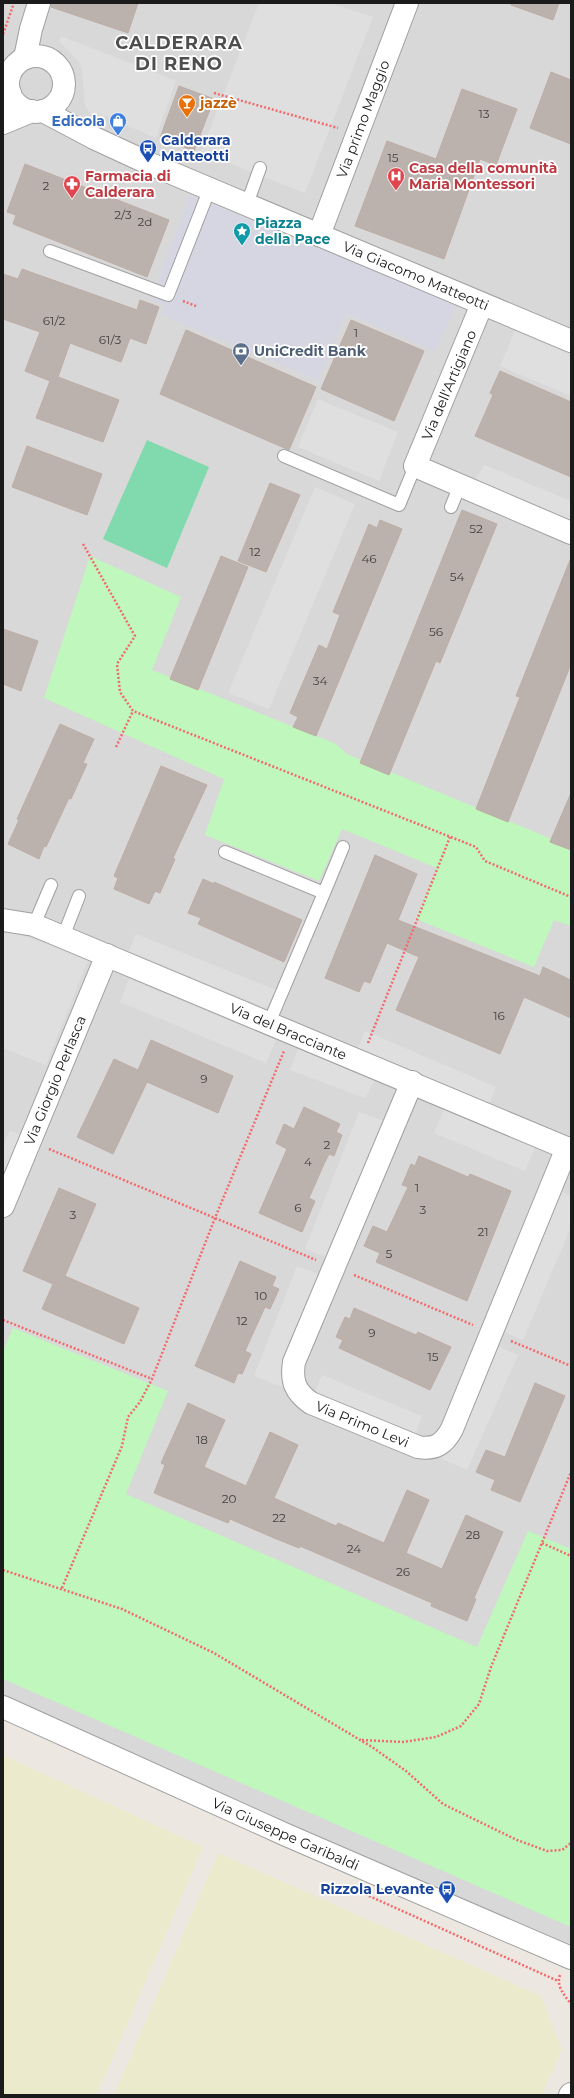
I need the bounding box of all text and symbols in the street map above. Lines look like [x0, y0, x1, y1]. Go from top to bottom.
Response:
district label: CALDERARA DI RENO [115, 32, 243, 75]
street label: Via primo Maggio [332, 57, 394, 181]
bar icon: jazzè [177, 93, 197, 118]
place label: jazzè [198, 94, 237, 112]
house number: 13 [478, 106, 490, 121]
shop icon: Edicola [108, 111, 128, 136]
place label: Edicola [52, 112, 105, 130]
place label: Calderara Matteotti [161, 131, 231, 165]
bus stop icon: Calderara Matteotti [138, 138, 158, 163]
house number: 15 [387, 150, 399, 165]
place label: Casa della comunità Maria Montessori [409, 159, 557, 193]
hospital icon: Casa della comunità Maria Montessori [386, 166, 406, 191]
place label: Farmacia di Calderara [85, 167, 171, 201]
pharmacy icon: Farmacia di Calderara [62, 174, 82, 199]
house number: 2 [43, 178, 50, 193]
house number: 2/3 [114, 207, 132, 222]
house number: 2d [138, 214, 152, 229]
place label: Piazza della Pace [255, 214, 330, 248]
place icon: Piazza della Pace [232, 221, 252, 246]
street label: Via Giacomo Matteotti [340, 237, 492, 314]
house number: 61/2 [43, 313, 65, 328]
house number: 1 [354, 325, 358, 340]
street label: Via dell'Artigiano [418, 327, 480, 443]
house number: 61/3 [99, 332, 121, 347]
bank icon: UniCredit Bank [231, 341, 251, 366]
place label: UniCredit Bank [254, 342, 367, 360]
house number: 52 [469, 521, 483, 536]
house number: 12 [249, 544, 261, 559]
house number: 46 [361, 551, 377, 566]
house number: 54 [450, 569, 464, 584]
house number: 56 [429, 624, 443, 639]
house number: 34 [313, 673, 327, 688]
street label: Via del Bracciante [227, 999, 350, 1064]
house number: 16 [493, 1008, 505, 1023]
street label: Via Giorgio Perlasca [20, 1013, 90, 1148]
house number: 9 [200, 1071, 208, 1086]
house number: 2 [324, 1137, 331, 1152]
house number: 4 [304, 1154, 312, 1169]
house number: 1 [415, 1180, 419, 1195]
house number: 6 [294, 1200, 302, 1215]
house number: 3 [420, 1202, 427, 1217]
house number: 3 [70, 1207, 77, 1222]
house number: 21 [477, 1224, 489, 1239]
house number: 5 [386, 1246, 393, 1261]
house number: 10 [255, 1288, 267, 1303]
house number: 12 [236, 1313, 248, 1328]
house number: 9 [368, 1325, 376, 1340]
house number: 15 [427, 1349, 439, 1364]
street label: Via Primo Levi [313, 1397, 412, 1451]
house number: 18 [196, 1432, 208, 1447]
house number: 20 [222, 1491, 236, 1506]
house number: 22 [272, 1510, 286, 1525]
house number: 28 [466, 1527, 481, 1542]
house number: 24 [347, 1541, 361, 1556]
house number: 26 [396, 1564, 410, 1579]
street label: Via Giuseppe Garibaldi [209, 1794, 362, 1874]
bus stop icon: Rizzola Levante [437, 1879, 457, 1904]
place label: Rizzola Levante [320, 1880, 434, 1898]

